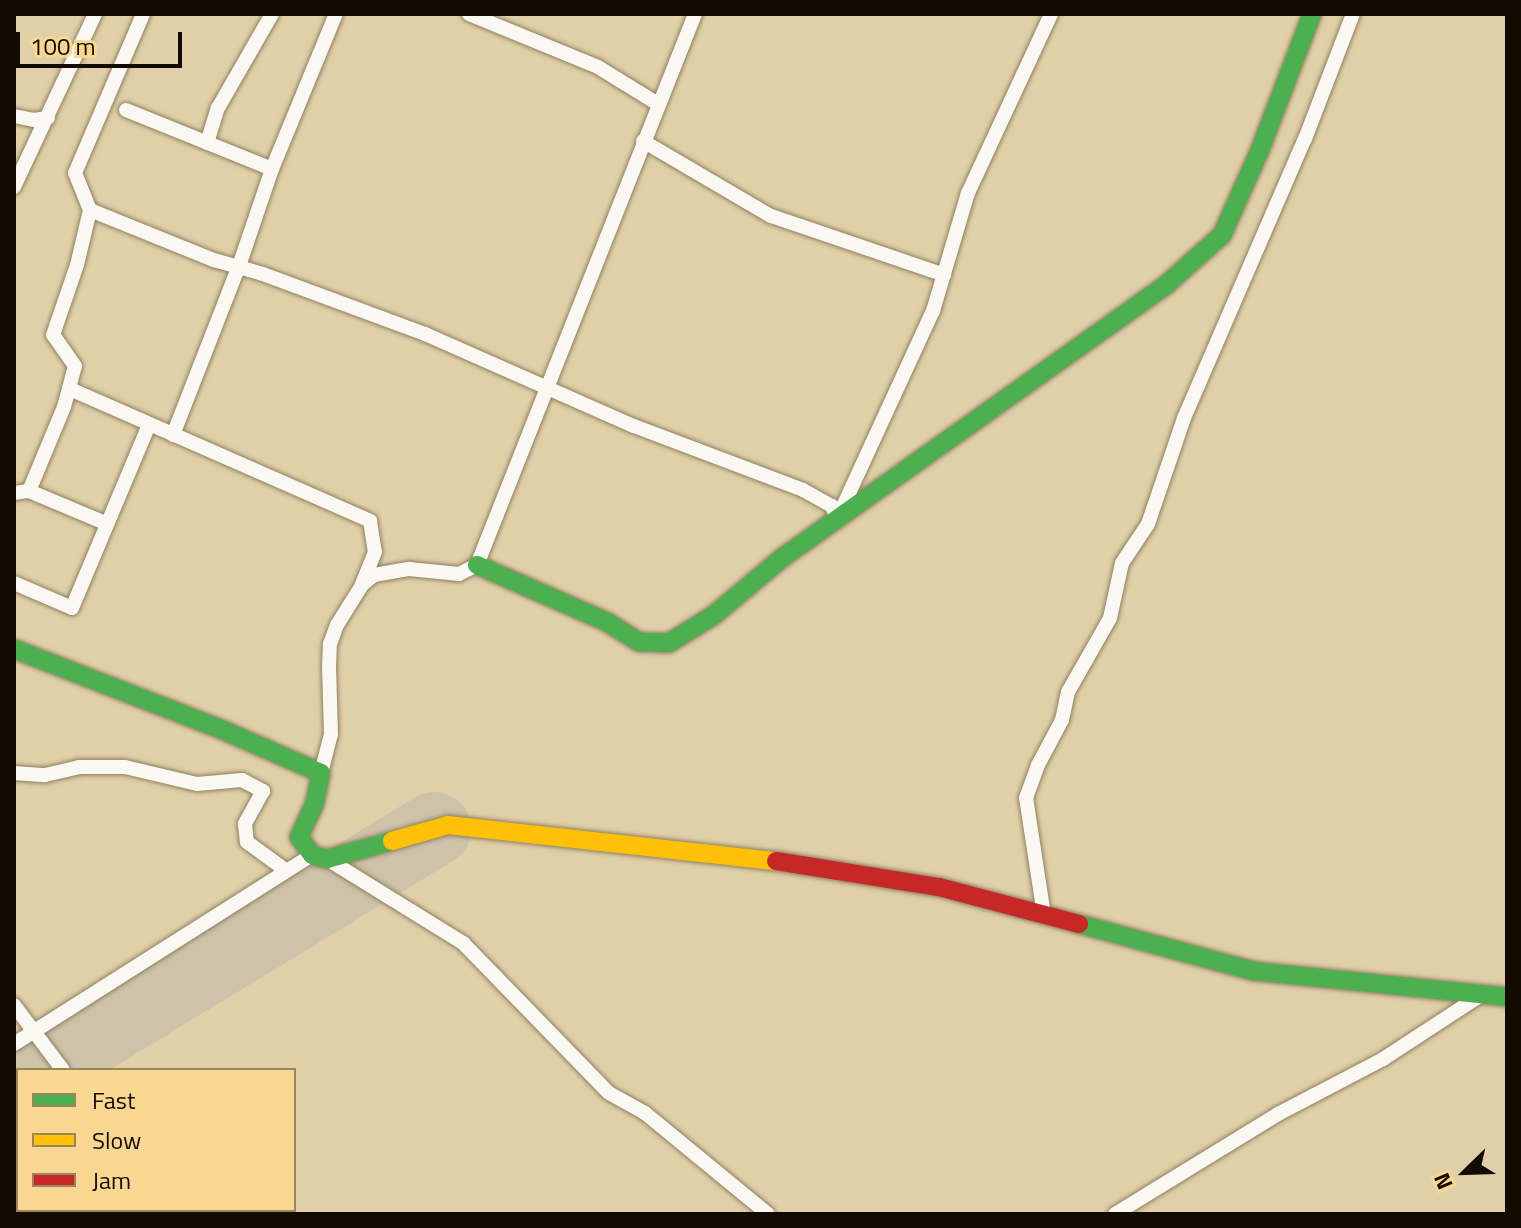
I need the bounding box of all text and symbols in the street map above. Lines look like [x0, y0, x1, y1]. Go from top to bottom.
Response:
scale bar [20, 16, 186, 66]
text: 100 m [30, 28, 96, 64]
legend [16, 1068, 296, 1212]
text: Fast [92, 1082, 135, 1118]
text: Slow [92, 1122, 141, 1158]
north arrow [1425, 1132, 1505, 1212]
text: Jam [92, 1162, 131, 1198]
text: N [1424, 1168, 1462, 1195]

